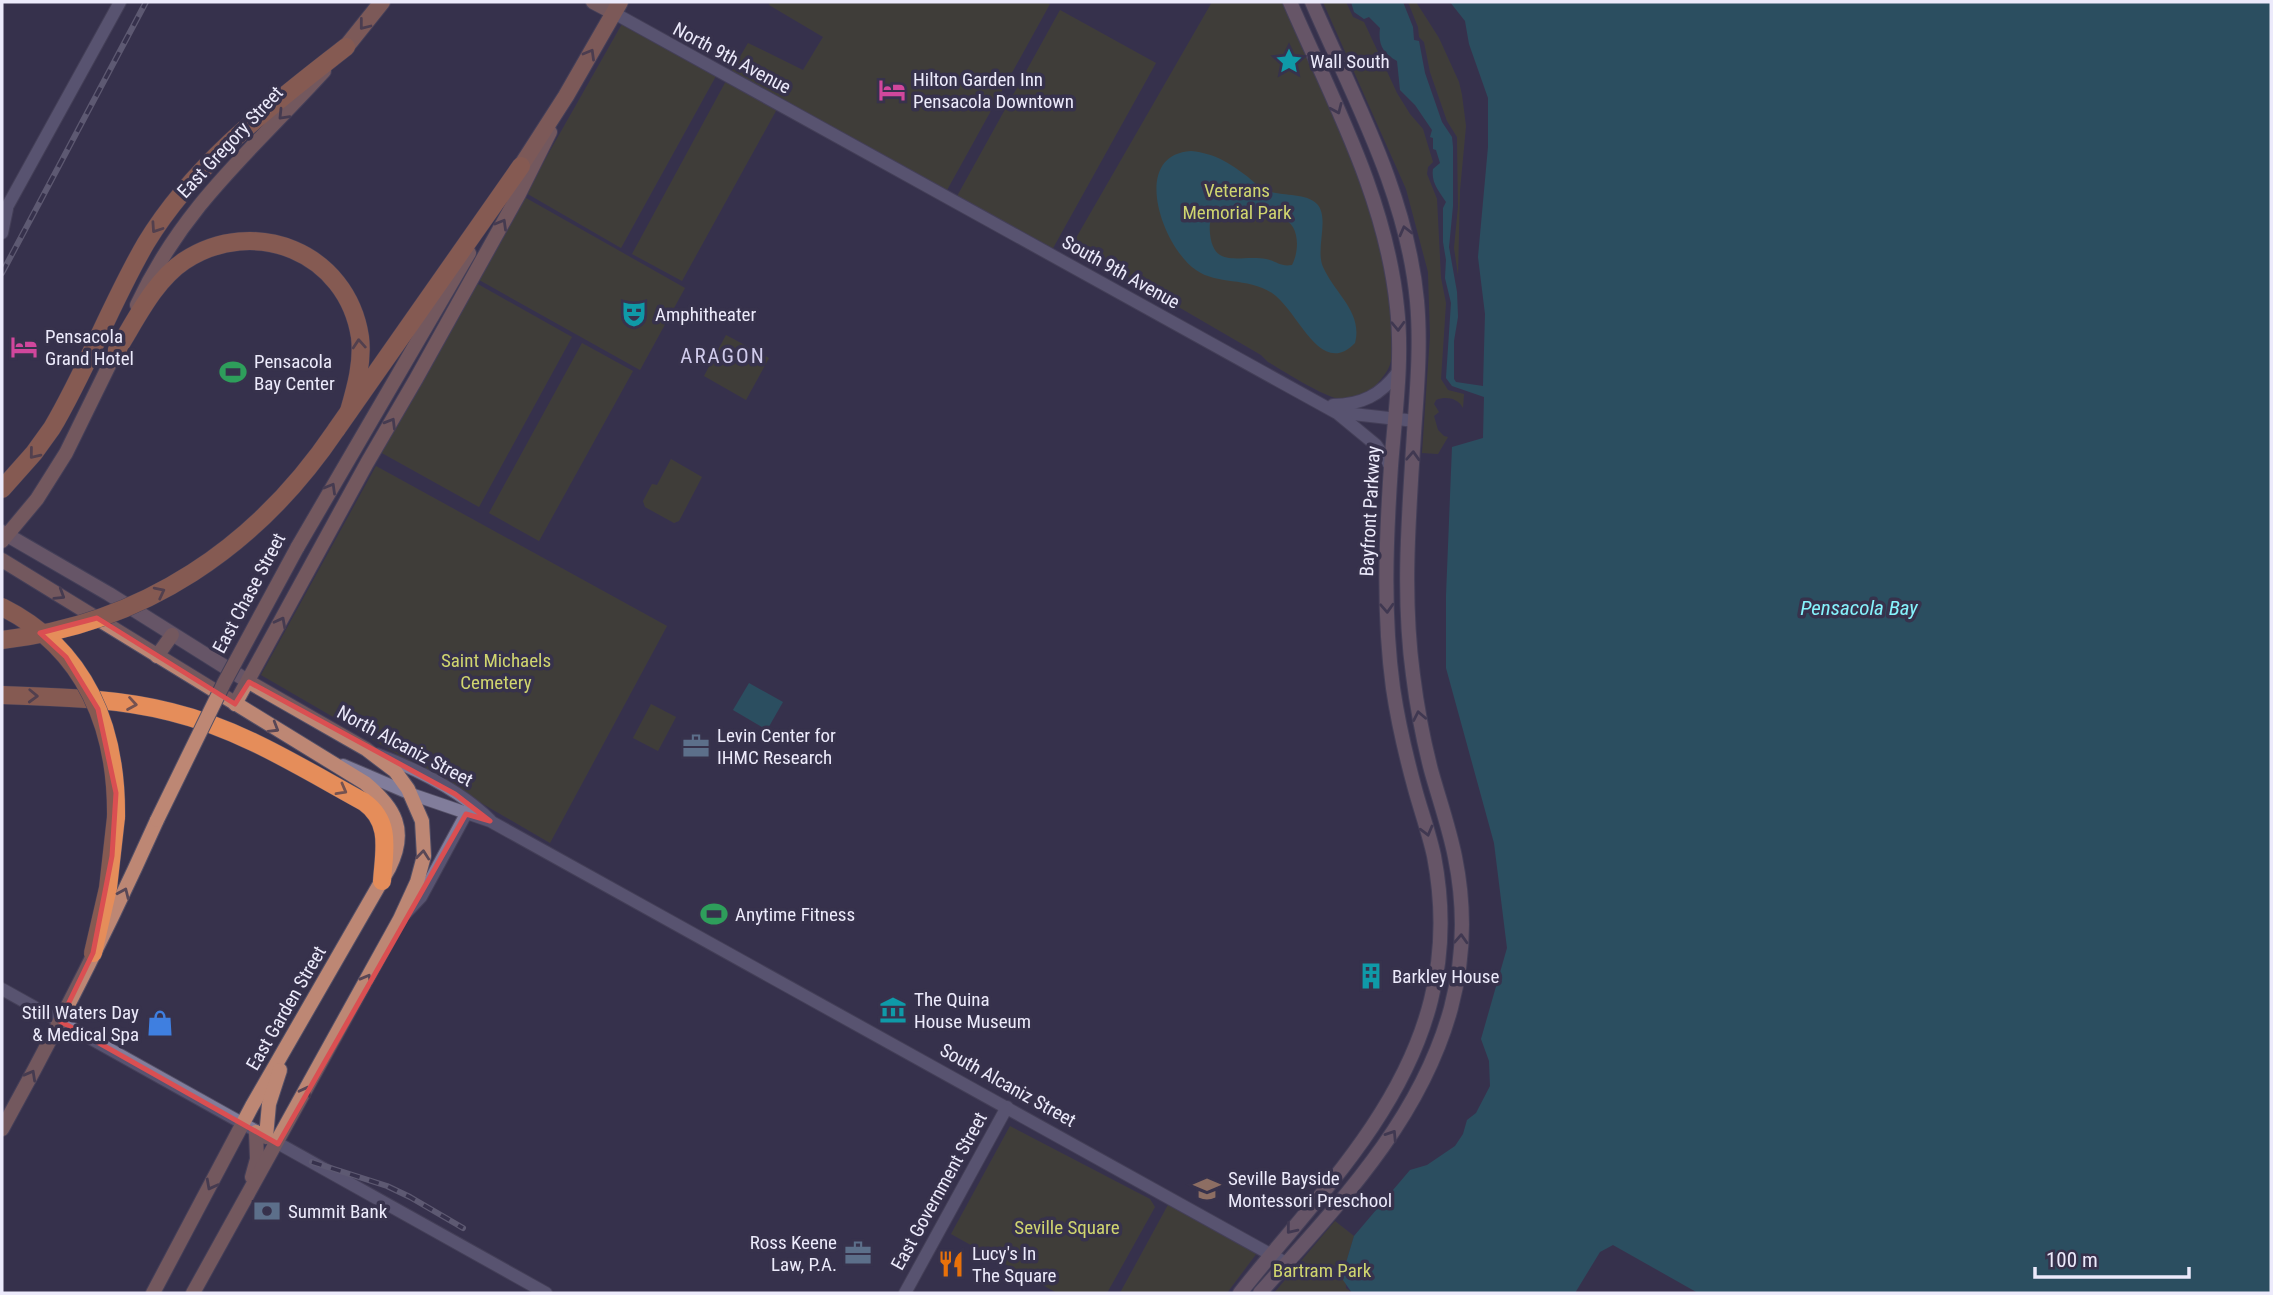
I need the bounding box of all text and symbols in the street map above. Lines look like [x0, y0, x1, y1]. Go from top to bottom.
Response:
one-way arrow [360, 17, 373, 29]
street label: North 9th Avenue [669, 17, 795, 99]
place icon: Wall South [1274, 46, 1304, 76]
one-way arrow [582, 49, 595, 62]
place label: Wall South [1310, 50, 1390, 73]
place label: Hilton Garden Inn Pensacola Downtown [913, 68, 1074, 113]
hotel icon: Hilton Garden Inn Pensacola Downtown [877, 75, 907, 105]
street label: East Gregory Street [172, 81, 288, 203]
one-way arrow [1329, 102, 1343, 114]
one-way arrow [279, 107, 292, 120]
park label: Veterans Memorial Park [1183, 179, 1292, 224]
one-way arrow [494, 219, 507, 232]
one-way arrow [151, 221, 164, 234]
one-way arrow [1399, 225, 1413, 237]
street label: South 9th Avenue [1058, 230, 1184, 314]
theatre icon: Amphitheater [619, 299, 649, 329]
place label: Amphitheater [655, 303, 757, 326]
one-way arrow [1390, 322, 1406, 332]
place label: Pensacola Grand Hotel [45, 325, 134, 370]
hotel icon: Pensacola Grand Hotel [9, 332, 39, 362]
one-way arrow [352, 338, 367, 349]
district label: ARAGON [680, 344, 766, 368]
place label: Pensacola Bay Center [254, 350, 335, 395]
sports icon: Pensacola Bay Center [218, 357, 248, 387]
one-way arrow [383, 417, 396, 430]
one-way arrow [30, 445, 42, 458]
street label: Bayfront Parkway [1355, 445, 1385, 577]
one-way arrow [1405, 450, 1420, 461]
one-way arrow [323, 483, 336, 496]
street label: East Chase Street [208, 529, 290, 657]
one-way arrow [53, 586, 66, 599]
one-way arrow [153, 587, 165, 600]
water label: Pensacola Bay [1800, 596, 1918, 620]
one-way arrow [1379, 603, 1394, 614]
one-way arrow [273, 617, 286, 629]
park label: Saint Michaels Cemetery [441, 649, 551, 694]
one-way arrow [28, 688, 39, 704]
one-way arrow [127, 696, 138, 711]
street label: North Alcaniz Street [333, 700, 477, 792]
one-way arrow [1413, 711, 1428, 723]
one-way arrow [267, 719, 280, 732]
place label: Levin Center for IHMC Research [717, 724, 836, 769]
office icon: Levin Center for IHMC Research [681, 731, 711, 761]
one-way arrow [334, 782, 347, 795]
one-way arrow [1419, 825, 1434, 837]
one-way arrow [416, 849, 431, 861]
one-way arrow [116, 887, 130, 900]
sports icon: Anytime Fitness [699, 899, 729, 929]
place label: Anytime Fitness [735, 903, 855, 926]
one-way arrow [1454, 933, 1469, 944]
street label: East Garden Street [241, 942, 331, 1074]
building icon: Barkley House [1356, 961, 1386, 991]
place label: Barkley House [1392, 965, 1499, 988]
one-way arrow [359, 973, 372, 986]
place label: The Quina House Museum [914, 988, 1031, 1033]
museum icon: The Quina House Museum [878, 995, 908, 1025]
place label: Still Waters Day & Medical Spa [22, 1001, 139, 1046]
shop icon: Still Waters Day & Medical Spa [145, 1008, 175, 1038]
street label: South Alcaniz Street [936, 1038, 1080, 1132]
one-way arrow [23, 1070, 36, 1083]
one-way arrow [298, 1086, 311, 1098]
street label: East Government Street [886, 1108, 992, 1274]
one-way arrow [1383, 1130, 1396, 1143]
place label: Seville Bayside Montessori Preschool [1228, 1167, 1392, 1212]
school or university icon: Seville Bayside Montessori Preschool [1192, 1174, 1222, 1204]
one-way arrow [206, 1178, 219, 1190]
bank icon: Summit Bank [252, 1196, 282, 1226]
place label: Summit Bank [288, 1200, 388, 1223]
park label: Seville Square [1014, 1216, 1120, 1239]
one-way arrow [1287, 1221, 1300, 1233]
place label: Ross Keene Law, P.A. [750, 1231, 837, 1276]
scale bar [2035, 1236, 2189, 1280]
office icon: Ross Keene Law, P.A. [843, 1238, 873, 1268]
place label: Lucy's In The Square [972, 1242, 1057, 1287]
text: 100 m [2046, 1248, 2098, 1272]
restaurant icon: Lucy's In The Square [936, 1249, 966, 1279]
park label: Bartram Park [1273, 1259, 1372, 1282]

